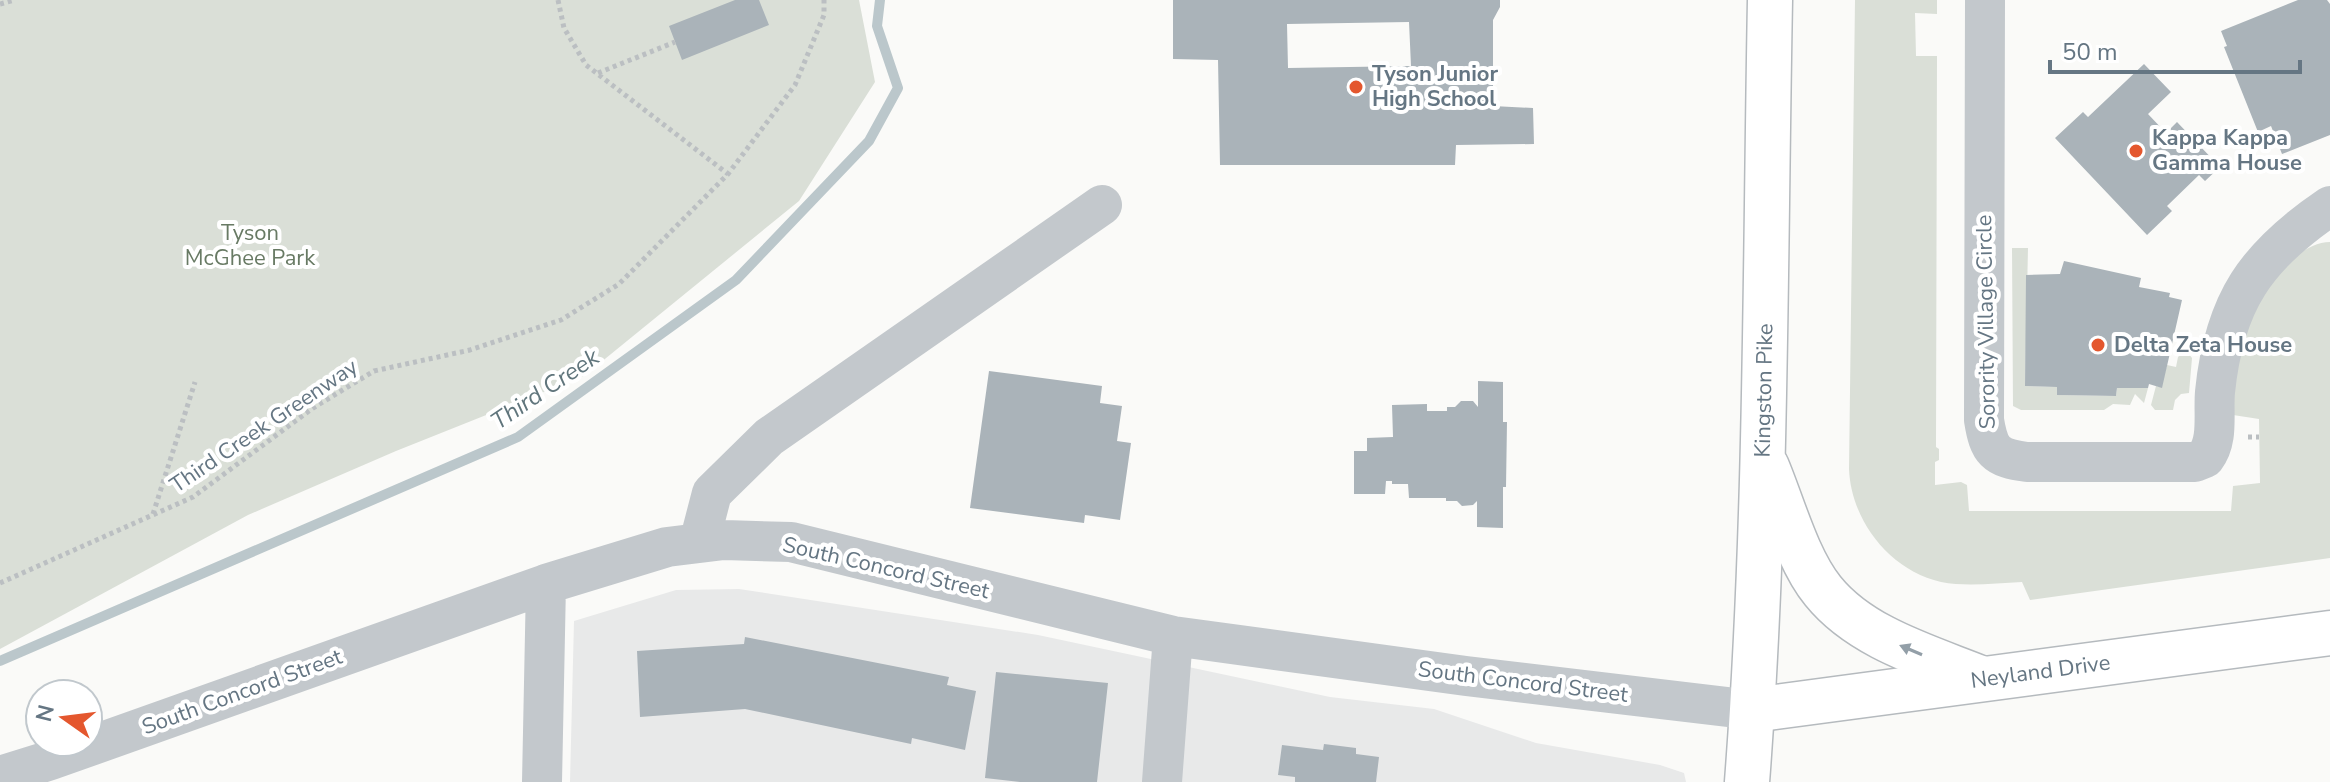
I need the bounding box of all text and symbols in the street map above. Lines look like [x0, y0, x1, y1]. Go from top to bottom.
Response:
scale bar [2050, 24, 2300, 74]
text: 50 m [2062, 36, 2118, 68]
place label: Tyson Junior High School [1372, 59, 1499, 114]
marker: Tyson Junior High School [1347, 78, 1365, 96]
place label: Kappa Kappa Gamma House [2152, 123, 2302, 178]
marker: Kappa Kappa Gamma House [2127, 142, 2145, 160]
street label: Sorority Village Circle [1969, 214, 2003, 430]
park label: Tyson McGhee Park [185, 218, 316, 273]
street label: Kingston Pike [1748, 323, 1780, 458]
place label: Delta Zeta House [2114, 330, 2292, 360]
marker: Delta Zeta House [2089, 336, 2107, 354]
water label: Third Creek [484, 340, 606, 437]
street label: Third Creek Greenway [164, 352, 364, 500]
street label: South Concord Street [780, 530, 993, 606]
street label: South Concord Street [138, 642, 347, 742]
one-way arrow [1900, 644, 1923, 657]
street label: Neyland Drive [1969, 647, 2112, 696]
street label: South Concord Street [1416, 654, 1630, 710]
north arrow [24, 678, 104, 758]
text: N [29, 702, 62, 725]

